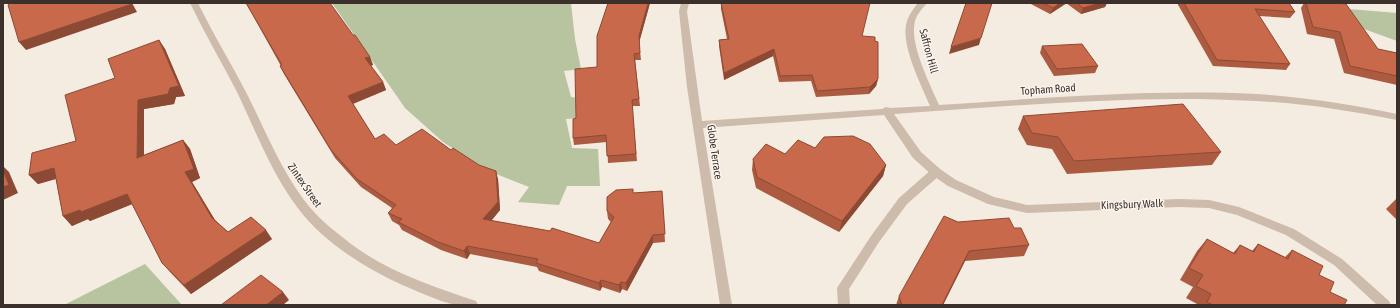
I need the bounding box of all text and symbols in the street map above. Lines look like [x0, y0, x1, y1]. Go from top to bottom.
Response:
street label: Saffron Hill [917, 27, 941, 75]
street label: Topham Road [1020, 81, 1076, 97]
street label: Globe Terrace [705, 124, 725, 180]
street label: Zintex Street [286, 161, 324, 209]
street label: Kingsbury Walk [1101, 197, 1163, 211]

